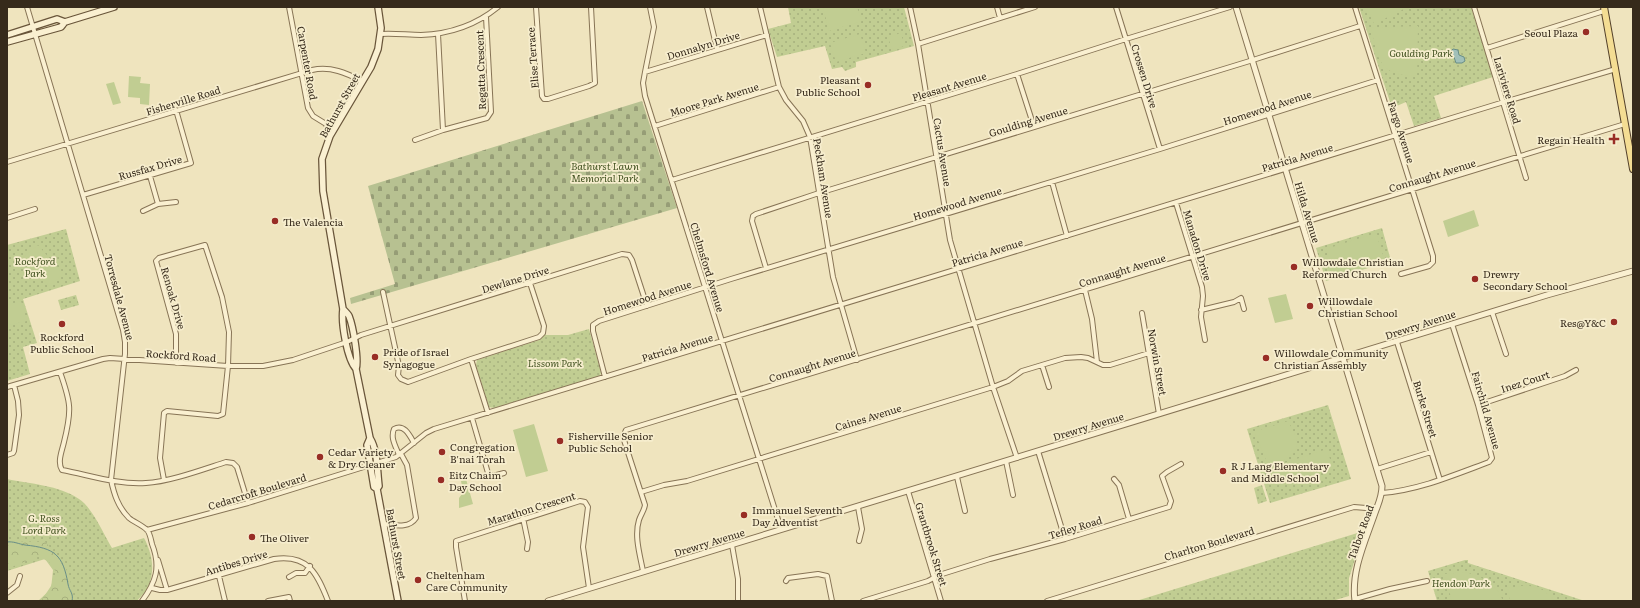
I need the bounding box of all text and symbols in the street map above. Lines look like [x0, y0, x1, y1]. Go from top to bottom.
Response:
street label: Carpenter Road [294, 25, 322, 101]
place label: Seoul Plaza [1524, 25, 1579, 40]
street label: Elise Terrace [522, 27, 542, 89]
street label: Donnalyn Drive [665, 27, 741, 63]
marker: Seoul Plaza [1581, 27, 1591, 37]
street label: Regatta Crescent [471, 30, 489, 110]
street label: Crossen Drive [1128, 42, 1162, 110]
park label: Goulding Park [1389, 45, 1453, 60]
street label: Lariviere Road [1491, 54, 1525, 126]
street label: Pleasant Avenue [910, 68, 988, 104]
street label: Bathurst Street [315, 70, 363, 140]
place label: Pleasant Public School [796, 72, 861, 99]
street label: Moore Park Avenue [668, 78, 760, 120]
marker: Pleasant Public School [863, 80, 873, 90]
street label: Fisherville Road [144, 81, 222, 119]
street label: Homewood Avenue [1221, 86, 1313, 128]
street label: Fargo Avenue [1385, 99, 1419, 165]
street label: Goulding Avenue [987, 102, 1069, 140]
street label: Cactus Avenue [930, 117, 956, 187]
place label: Regain Health [1537, 132, 1605, 147]
marker: Regain Health [1608, 133, 1620, 145]
street label: Peckham Avenue [810, 137, 838, 219]
street label: Patricia Avenue [1260, 139, 1334, 175]
street label: Russfax Drive [117, 151, 183, 183]
street label: Connaught Avenue [1387, 155, 1477, 195]
park label: Bathurst Lawn Memorial Park [571, 158, 639, 185]
street label: Hilda Avenue [1292, 179, 1324, 245]
street label: Homewood Avenue [911, 182, 1003, 224]
street label: Manadon Drive [1180, 208, 1216, 282]
place label: The Valencia [283, 214, 344, 229]
marker: The Valencia [270, 216, 280, 226]
street label: Chelmsford Avenue [687, 220, 729, 314]
street label: Patricia Avenue [950, 234, 1024, 270]
street label: Connaught Avenue [1077, 250, 1167, 290]
street label: Torresdale Avenue [101, 252, 139, 342]
park label: Rockford Park [15, 253, 56, 280]
place label: Willowdale Christian Reformed Church [1302, 254, 1404, 281]
street label: Dewlane Drive [479, 262, 551, 296]
marker: Willowdale Christian Reformed Church [1289, 262, 1299, 272]
street label: Renoak Drive [158, 265, 190, 331]
place label: Drewry Secondary School [1483, 266, 1568, 293]
marker: Drewry Secondary School [1470, 274, 1480, 284]
street label: Homewood Avenue [601, 276, 693, 318]
place label: Willowdale Christian School [1318, 293, 1398, 320]
marker: Willowdale Christian School [1305, 301, 1315, 311]
street label: Drewry Avenue [1383, 305, 1457, 343]
place label: Res@Y&C [1560, 315, 1606, 330]
marker: Res@Y&C [1609, 317, 1619, 327]
marker: Rockford Public School [57, 319, 67, 329]
street label: Norwin Street [1145, 327, 1171, 397]
place label: Rockford Public School [30, 329, 95, 356]
street label: Patricia Avenue [640, 329, 714, 365]
place label: Pride of Israel Synagogue [383, 344, 450, 371]
street label: Rockford Road [145, 345, 217, 365]
street label: Connaught Avenue [767, 345, 857, 385]
place label: Willowdale Community Christian Assembly [1274, 345, 1389, 372]
marker: Pride of Israel Synagogue [370, 352, 380, 362]
marker: Willowdale Community Christian Assembly [1261, 353, 1271, 363]
park label: Lissom Park [528, 355, 583, 370]
street label: Inez Court [1499, 366, 1551, 396]
street label: Fairchild Avenue [1469, 369, 1505, 451]
street label: Burke Street [1410, 378, 1442, 440]
street label: Caines Avenue [833, 400, 903, 434]
street label: Drewry Avenue [1051, 408, 1125, 444]
place label: Fisherville Senior Public School [568, 428, 653, 455]
marker: Fisherville Senior Public School [555, 436, 565, 446]
place label: Congregation B'nai Torah [450, 439, 515, 466]
place label: Cedar Variety & Dry Cleaner [328, 444, 396, 471]
marker: Congregation B'nai Torah [437, 447, 447, 457]
marker: Cedar Variety & Dry Cleaner [315, 452, 325, 462]
place label: R J Lang Elementary and Middle School [1231, 458, 1329, 485]
marker: R J Lang Elementary and Middle School [1218, 466, 1228, 476]
place label: Eitz Chaim Day School [449, 467, 502, 494]
street label: Cedarcroft Boulevard [206, 469, 308, 513]
marker: Eitz Chaim Day School [436, 475, 446, 485]
street label: Marathon Crescent [485, 487, 577, 529]
street label: Grantbrook Street [912, 500, 952, 588]
place label: Immanuel Seventh Day Adventist [752, 502, 843, 529]
street label: Talbot Road [1343, 502, 1377, 562]
street label: Bathurst Street [383, 507, 411, 581]
park label: G. Ross Lord Park [22, 510, 67, 537]
marker: Immanuel Seventh Day Adventist [739, 510, 749, 520]
street label: Tefley Road [1046, 512, 1104, 542]
street label: Charlton Boulevard [1162, 522, 1256, 564]
street label: Drewry Avenue [672, 524, 746, 560]
place label: The Oliver [260, 530, 309, 545]
marker: The Oliver [247, 532, 257, 542]
street label: Antibes Drive [203, 545, 269, 579]
place label: Cheltenham Care Community [426, 567, 508, 594]
marker: Cheltenham Care Community [413, 575, 423, 585]
park label: Hendon Park [1432, 575, 1491, 590]

